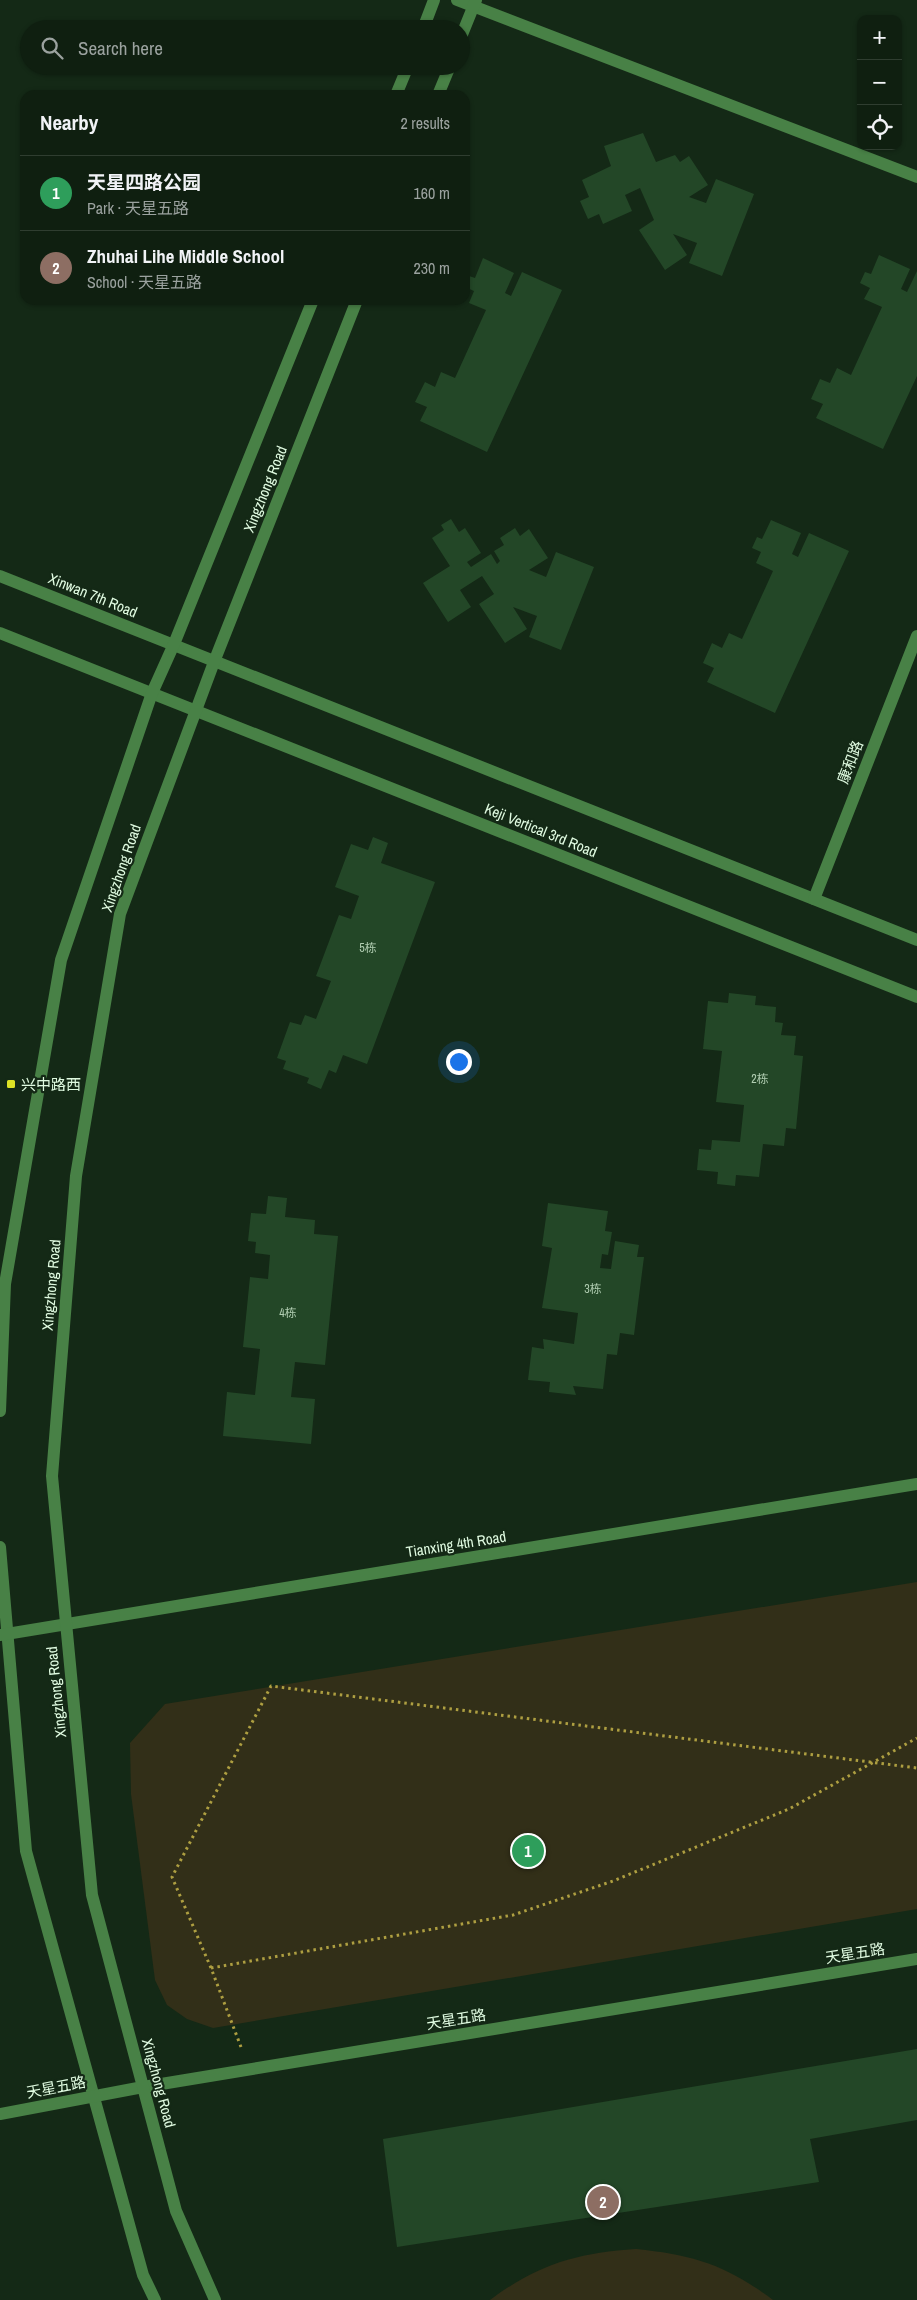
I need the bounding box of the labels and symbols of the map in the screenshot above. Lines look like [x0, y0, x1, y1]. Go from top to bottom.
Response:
street label: Xingzhong Road [238, 443, 292, 535]
street label: Xinwan 7th Road [45, 568, 141, 622]
street label: 康和路 [832, 737, 868, 787]
street label: Keji Vertical 3rd Road [482, 798, 600, 862]
street label: Xingzhong Road [96, 821, 146, 915]
house number: 5栋 [359, 940, 377, 956]
your location [446, 1049, 472, 1075]
house number: 2栋 [751, 1071, 769, 1087]
place label: 兴中路西 [21, 1074, 81, 1095]
marker: 兴中路西 [5, 1078, 17, 1090]
street label: Xingzhong Road [37, 1238, 65, 1332]
house number: 3栋 [584, 1281, 602, 1297]
house number: 4栋 [279, 1305, 297, 1321]
street label: Tianxing 4th Road [405, 1526, 507, 1562]
street label: Xingzhong Road [41, 1645, 71, 1739]
pin: 1 [512, 1832, 544, 1870]
street label: 天星五路 [824, 1938, 886, 1968]
street label: 天星五路 [425, 2004, 487, 2034]
street label: Xingzhong Road [137, 2036, 181, 2130]
street label: 天星五路 [25, 2071, 87, 2103]
pin: 2 [587, 2183, 619, 2221]

